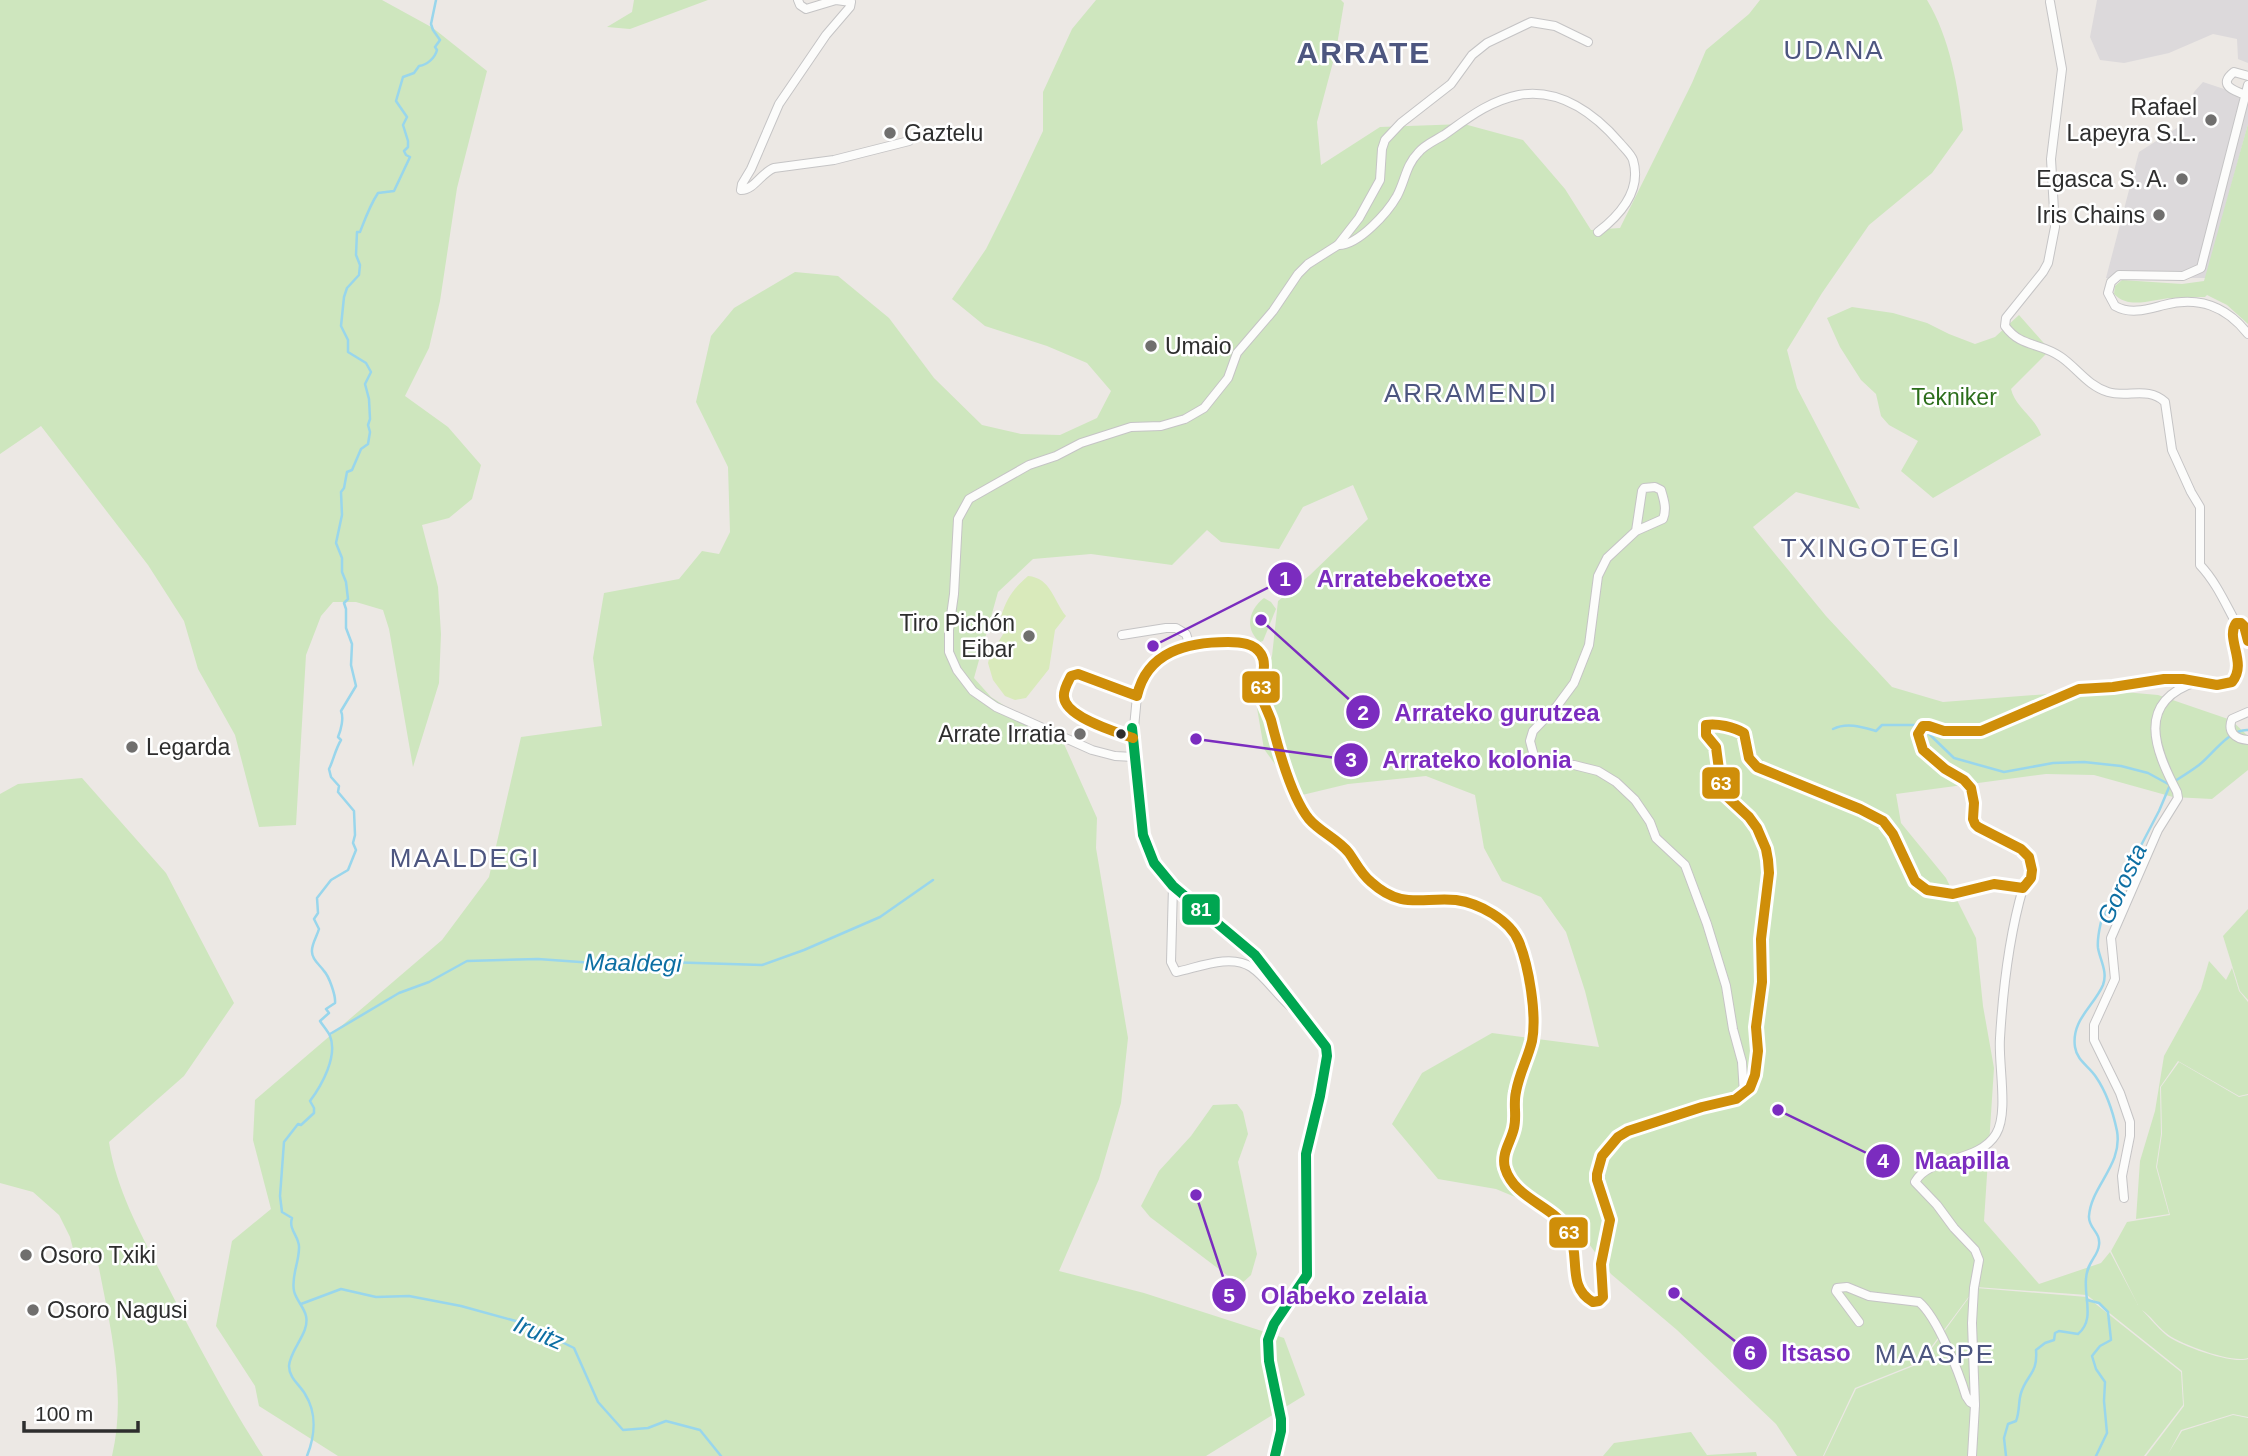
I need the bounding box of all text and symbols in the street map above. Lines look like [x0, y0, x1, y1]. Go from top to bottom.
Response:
district label: UDANA [1783, 35, 1885, 65]
district label: ARRATE [1297, 36, 1431, 69]
place label: Rafael Lapeyra S.L. [2067, 94, 2197, 146]
marker: Rafael Lapeyra S.L. [2203, 112, 2219, 128]
place label: Gaztelu [904, 120, 983, 146]
marker: Gaztelu [882, 125, 898, 141]
place label: Egasca S. A. [2036, 166, 2168, 192]
marker: Egasca S. A. [2174, 171, 2190, 187]
place label: Iris Chains [2036, 202, 2145, 228]
marker: Iris Chains [2151, 207, 2167, 223]
place label: Umaio [1165, 333, 1231, 359]
marker: Umaio [1143, 338, 1159, 354]
district label: ARRAMENDI [1384, 378, 1558, 408]
park label: Tekniker [1911, 384, 1997, 410]
district label: TXINGOTEGI [1781, 533, 1961, 563]
callout: Arratebekoetxe [1267, 556, 1505, 601]
text: Arratebekoetxe [1317, 565, 1491, 592]
text: 1 [1279, 567, 1291, 590]
place label: Tiro Pichón Eibar [900, 610, 1015, 662]
marker: Tiro Pichón Eibar [1021, 628, 1037, 644]
line badge: 63 [1241, 670, 1281, 704]
text: 63 [1250, 677, 1272, 698]
callout: Arrateko gurutzea [1345, 690, 1613, 735]
text: Arrateko gurutzea [1394, 699, 1600, 726]
text: 2 [1357, 701, 1369, 724]
place label: Arrate Irratia [938, 721, 1066, 747]
marker: Arrate Irratia [1072, 726, 1088, 742]
unlabelled marker [1114, 727, 1128, 741]
place label: Legarda [146, 734, 231, 760]
callout: Arrateko kolonia [1334, 738, 1586, 783]
marker: Legarda [124, 739, 140, 755]
text: Arrateko kolonia [1382, 746, 1572, 773]
text: 3 [1345, 748, 1357, 771]
line badge: 63 [1701, 766, 1741, 800]
text: 63 [1710, 773, 1732, 794]
water label: Gorosta [2091, 839, 2152, 928]
district label: MAALDEGI [390, 843, 540, 873]
line badge: 81 [1181, 893, 1221, 926]
text: 81 [1190, 899, 1212, 920]
water label: Maaldegi [584, 948, 683, 977]
callout: Maapilla [1865, 1139, 2023, 1184]
text: Maapilla [1915, 1147, 2010, 1174]
text: 4 [1877, 1149, 1889, 1172]
line badge: 63 [1548, 1216, 1589, 1249]
text: 63 [1558, 1222, 1580, 1243]
place label: Osoro Txiki [40, 1242, 156, 1268]
marker: Osoro Txiki [18, 1247, 34, 1263]
callout: Olabeko zelaia [1211, 1273, 1441, 1318]
text: Olabeko zelaia [1261, 1282, 1428, 1309]
text: 5 [1223, 1284, 1235, 1307]
place label: Osoro Nagusi [47, 1297, 188, 1323]
marker: Osoro Nagusi [25, 1302, 41, 1318]
water label: Iruitz [510, 1310, 568, 1355]
callout: Itsaso [1732, 1330, 1865, 1375]
text: Itsaso [1781, 1339, 1851, 1366]
district label: MAASPE [1875, 1339, 1995, 1369]
text: 6 [1744, 1341, 1756, 1364]
scale bar [24, 1390, 138, 1434]
text: 100 m [35, 1402, 93, 1425]

